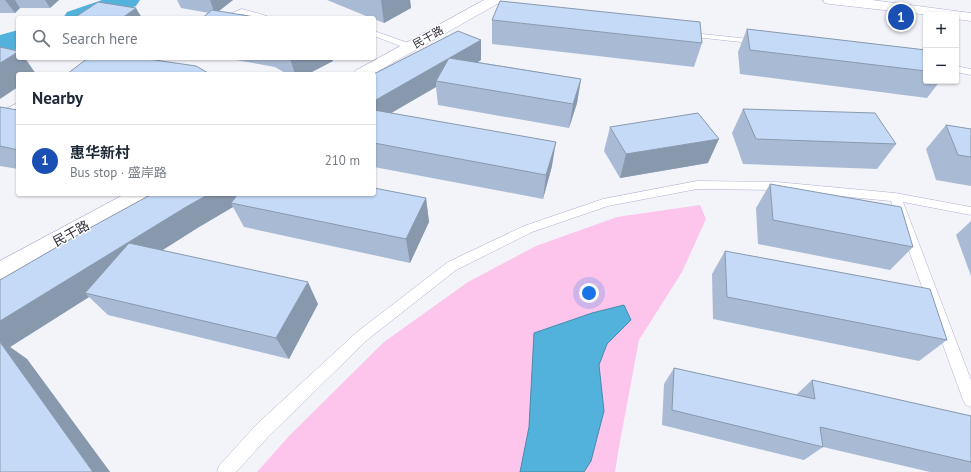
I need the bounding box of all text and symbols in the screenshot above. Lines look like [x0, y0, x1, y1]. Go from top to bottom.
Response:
pin: 1 [888, 2, 914, 32]
map controls [923, 12, 959, 84]
button: + [923, 12, 959, 48]
search box [16, 16, 376, 60]
street label: 民干路 [410, 23, 446, 51]
icon: search [30, 27, 52, 49]
text: Search here [62, 29, 138, 48]
button: − [923, 48, 959, 84]
text: Nearby [32, 87, 83, 109]
text: 惠华新村 [70, 143, 130, 162]
text: 1 [41, 152, 49, 169]
text: 210 m [325, 152, 360, 169]
text: Bus stop · 盛岸路 [70, 164, 167, 181]
street label: 民干路 [50, 217, 92, 250]
your location [579, 283, 599, 303]

